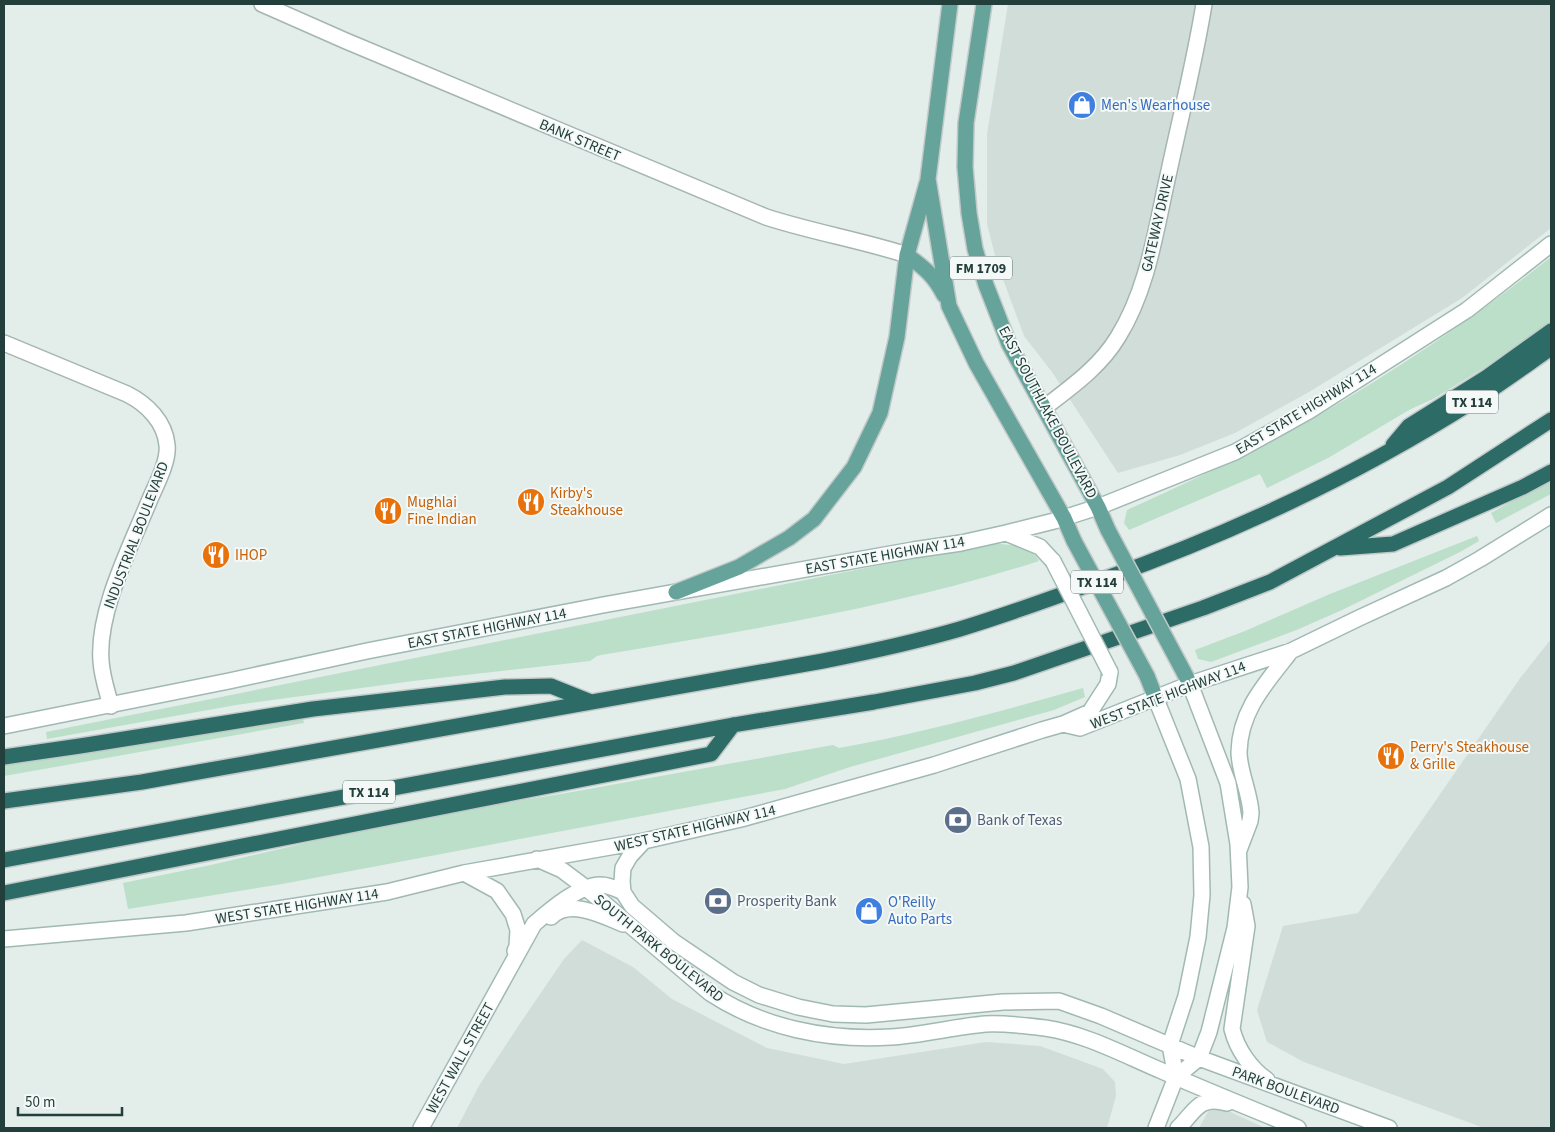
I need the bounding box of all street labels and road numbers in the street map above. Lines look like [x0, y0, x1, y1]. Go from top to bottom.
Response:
street label: BANK STREET [536, 114, 624, 167]
street label: GATEWAY DRIVE [1136, 172, 1179, 274]
road number: FM 1709 [950, 256, 1012, 280]
street label: EAST SOUTHLAKE BOULEVARD [993, 322, 1102, 502]
street label: EAST STATE HIGHWAY 114 [1232, 359, 1381, 460]
road number: TX 114 [1446, 391, 1498, 414]
street label: INDUSTRIAL BOULEVARD [99, 459, 174, 612]
street label: EAST STATE HIGHWAY 114 [804, 531, 967, 580]
road number: TX 114 [1071, 570, 1123, 594]
street label: EAST STATE HIGHWAY 114 [406, 603, 569, 654]
street label: WEST STATE HIGHWAY 114 [1087, 656, 1249, 735]
road number: TX 114 [343, 780, 395, 804]
street label: WEST STATE HIGHWAY 114 [612, 800, 778, 857]
street label: WEST STATE HIGHWAY 114 [214, 883, 381, 930]
street label: SOUTH PARK BOULEVARD [589, 889, 728, 1007]
street label: WEST WALL STREET [421, 999, 500, 1118]
street label: PARK BOULEVARD [1229, 1061, 1343, 1120]

